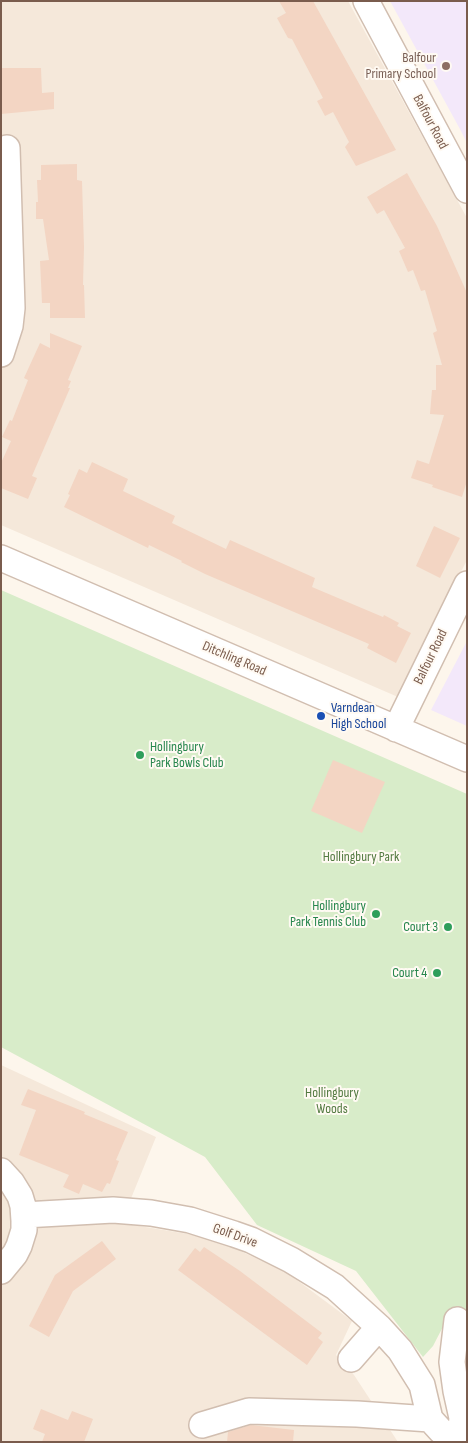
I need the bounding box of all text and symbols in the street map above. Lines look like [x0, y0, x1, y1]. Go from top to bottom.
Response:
place label: Balfour Primary School [366, 50, 436, 82]
marker: Balfour Primary School [440, 60, 452, 72]
street label: Balfour Road [409, 92, 451, 152]
street label: Balfour Road [410, 627, 452, 687]
street label: Ditchling Road [199, 638, 269, 680]
place label: Varndean High School [331, 700, 386, 732]
marker: Varndean High School [315, 710, 327, 722]
place label: Hollingbury Park Bowls Club [150, 739, 223, 772]
marker: Hollingbury Park Bowls Club [134, 749, 146, 761]
park label: Hollingbury Park [323, 849, 399, 865]
place label: Hollingbury Park Tennis Club [290, 898, 366, 930]
marker: Hollingbury Park Tennis Club [370, 908, 382, 920]
place label: Court 3 [403, 919, 438, 935]
marker: Court 3 [442, 921, 454, 933]
place label: Court 4 [392, 965, 427, 981]
marker: Court 4 [431, 967, 443, 979]
park label: Hollingbury Woods [305, 1085, 359, 1118]
street label: Golf Drive [210, 1220, 260, 1252]

